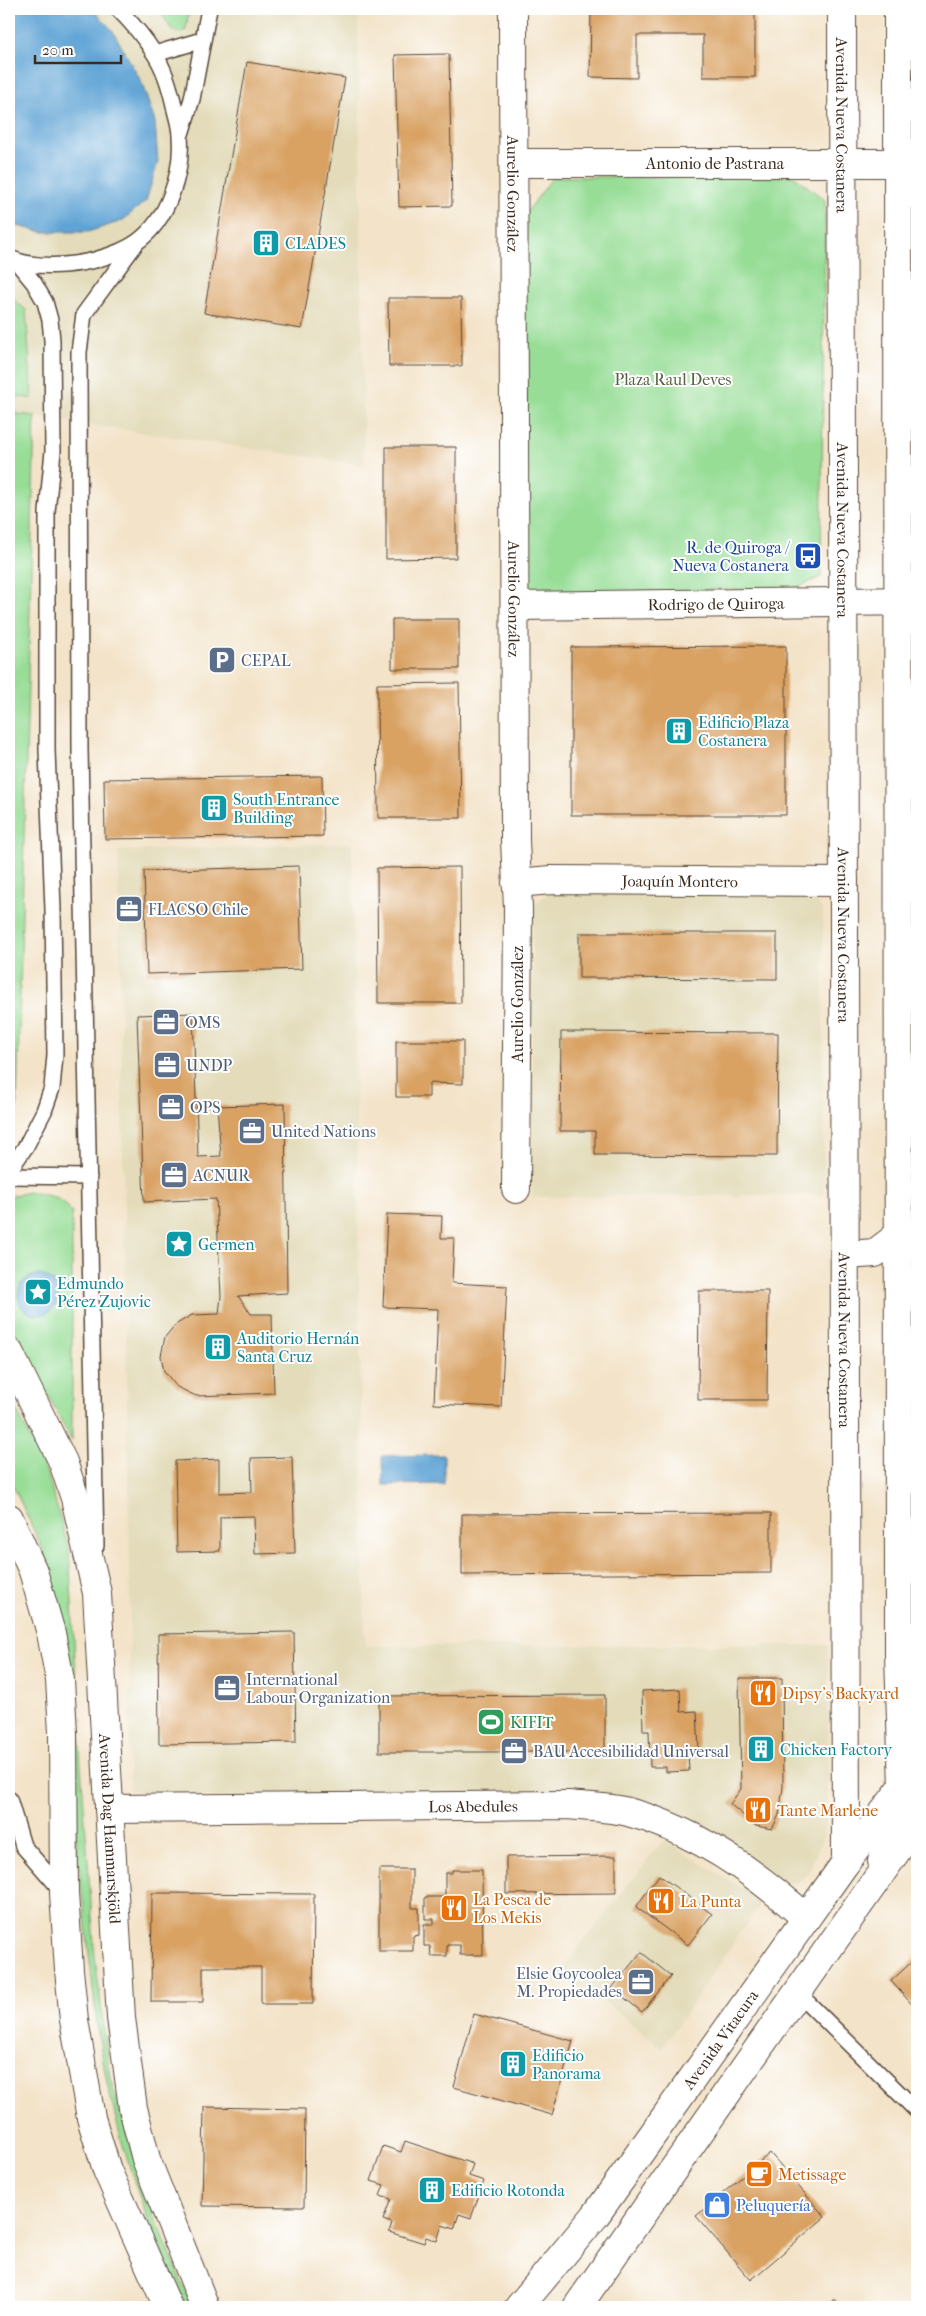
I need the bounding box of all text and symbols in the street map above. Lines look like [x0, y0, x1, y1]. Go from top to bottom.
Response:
scale bar [35, 32, 121, 64]
street label: Avenida Nueva Costanera [833, 36, 852, 213]
text: 20 m [42, 41, 74, 59]
street label: Aurelio González [504, 135, 523, 252]
street label: Antonio de Pastrana [645, 154, 785, 173]
building icon: CLADES [251, 228, 281, 258]
place label: CLADES [285, 234, 346, 253]
park label: Plaza Raul Deves [615, 370, 732, 389]
street label: Avenida Nueva Costanera [833, 441, 853, 618]
place label: R. de Quiroga / Nueva Costanera [673, 538, 791, 575]
street label: Aurelio González [505, 540, 524, 657]
bus stop icon: R. de Quiroga / Nueva Costanera [793, 541, 823, 571]
street label: Rodrigo de Quiroga [647, 593, 785, 614]
parking icon: CEPAL [207, 645, 237, 675]
place label: CEPAL [241, 651, 291, 670]
place label: Edificio Plaza Costanera [698, 713, 790, 750]
building icon: Edificio Plaza Costanera [664, 716, 694, 746]
place label: South Entrance Building [233, 790, 339, 827]
building icon: South Entrance Building [199, 793, 229, 823]
street label: Avenida Nueva Costanera [834, 846, 854, 1023]
street label: Joaquín Montero [620, 871, 738, 891]
office icon: FLACSO Chile [114, 894, 144, 924]
place label: FLACSO Chile [148, 900, 248, 919]
street label: Aurelio González [508, 946, 527, 1063]
office icon: OMS [151, 1007, 181, 1037]
place label: OMS [185, 1013, 220, 1032]
office icon: UNDP [152, 1050, 182, 1080]
place label: UNDP [186, 1056, 233, 1075]
office icon: OPS [156, 1092, 186, 1122]
place label: OPS [190, 1098, 220, 1117]
office icon: United Nations [237, 1116, 267, 1146]
place label: United Nations [271, 1122, 376, 1141]
office icon: ACNUR [159, 1160, 189, 1190]
place label: ACNUR [192, 1166, 251, 1185]
place icon: Germen [164, 1229, 194, 1259]
place label: Germen [198, 1235, 255, 1254]
street label: Avenida Nueva Costanera [835, 1251, 855, 1428]
place label: Edmundo Pérez Zujovic [57, 1274, 151, 1311]
place icon: Edmundo Pérez Zujovic [23, 1277, 53, 1307]
place label: Auditorio Hernán Santa Cruz [236, 1329, 360, 1366]
building icon: Auditorio Hernán Santa Cruz [203, 1332, 233, 1362]
place label: International Labour Organization [246, 1670, 391, 1707]
office icon: International Labour Organization [212, 1673, 242, 1703]
restaurant icon: Dipsy's Backyard [748, 1678, 778, 1708]
place label: Dipsy's Backyard [782, 1684, 899, 1703]
sports icon: KIFIT [476, 1707, 506, 1737]
place label: KIFIT [510, 1713, 554, 1732]
street label: Avenida Dag Hammarskjöld [95, 1732, 125, 1925]
building icon: Chicken Factory [746, 1734, 776, 1764]
office icon: BAU Accesibilidad Universal [499, 1736, 529, 1766]
place label: Chicken Factory [780, 1740, 892, 1759]
place label: BAU Accesibilidad Universal [533, 1742, 729, 1761]
restaurant icon: Tante Marlene [743, 1795, 773, 1825]
street label: Los Abedules [428, 1796, 518, 1816]
place label: Tante Marlene [777, 1801, 878, 1820]
restaurant icon: La Punta [646, 1886, 676, 1916]
place label: La Pesca de Los Mekis [473, 1890, 551, 1927]
place label: La Punta [680, 1892, 742, 1911]
restaurant icon: La Pesca de Los Mekis [439, 1893, 469, 1923]
place label: Elsie Goycoolea M. Propiedades [516, 1964, 623, 2001]
office icon: Elsie Goycoolea M. Propiedades [626, 1967, 656, 1997]
street label: Avenida Vitacura [678, 1985, 762, 2094]
place label: Edificio Panorama [532, 2046, 602, 2083]
building icon: Edificio Panorama [498, 2049, 528, 2079]
cafe icon: Metissage [744, 2159, 774, 2189]
place label: Metissage [778, 2165, 847, 2184]
building icon: Edificio Rotonda [417, 2175, 447, 2205]
place label: Edificio Rotonda [451, 2181, 565, 2200]
shop icon: Peluquería [702, 2190, 732, 2220]
place label: Peluquería [736, 2196, 811, 2215]

